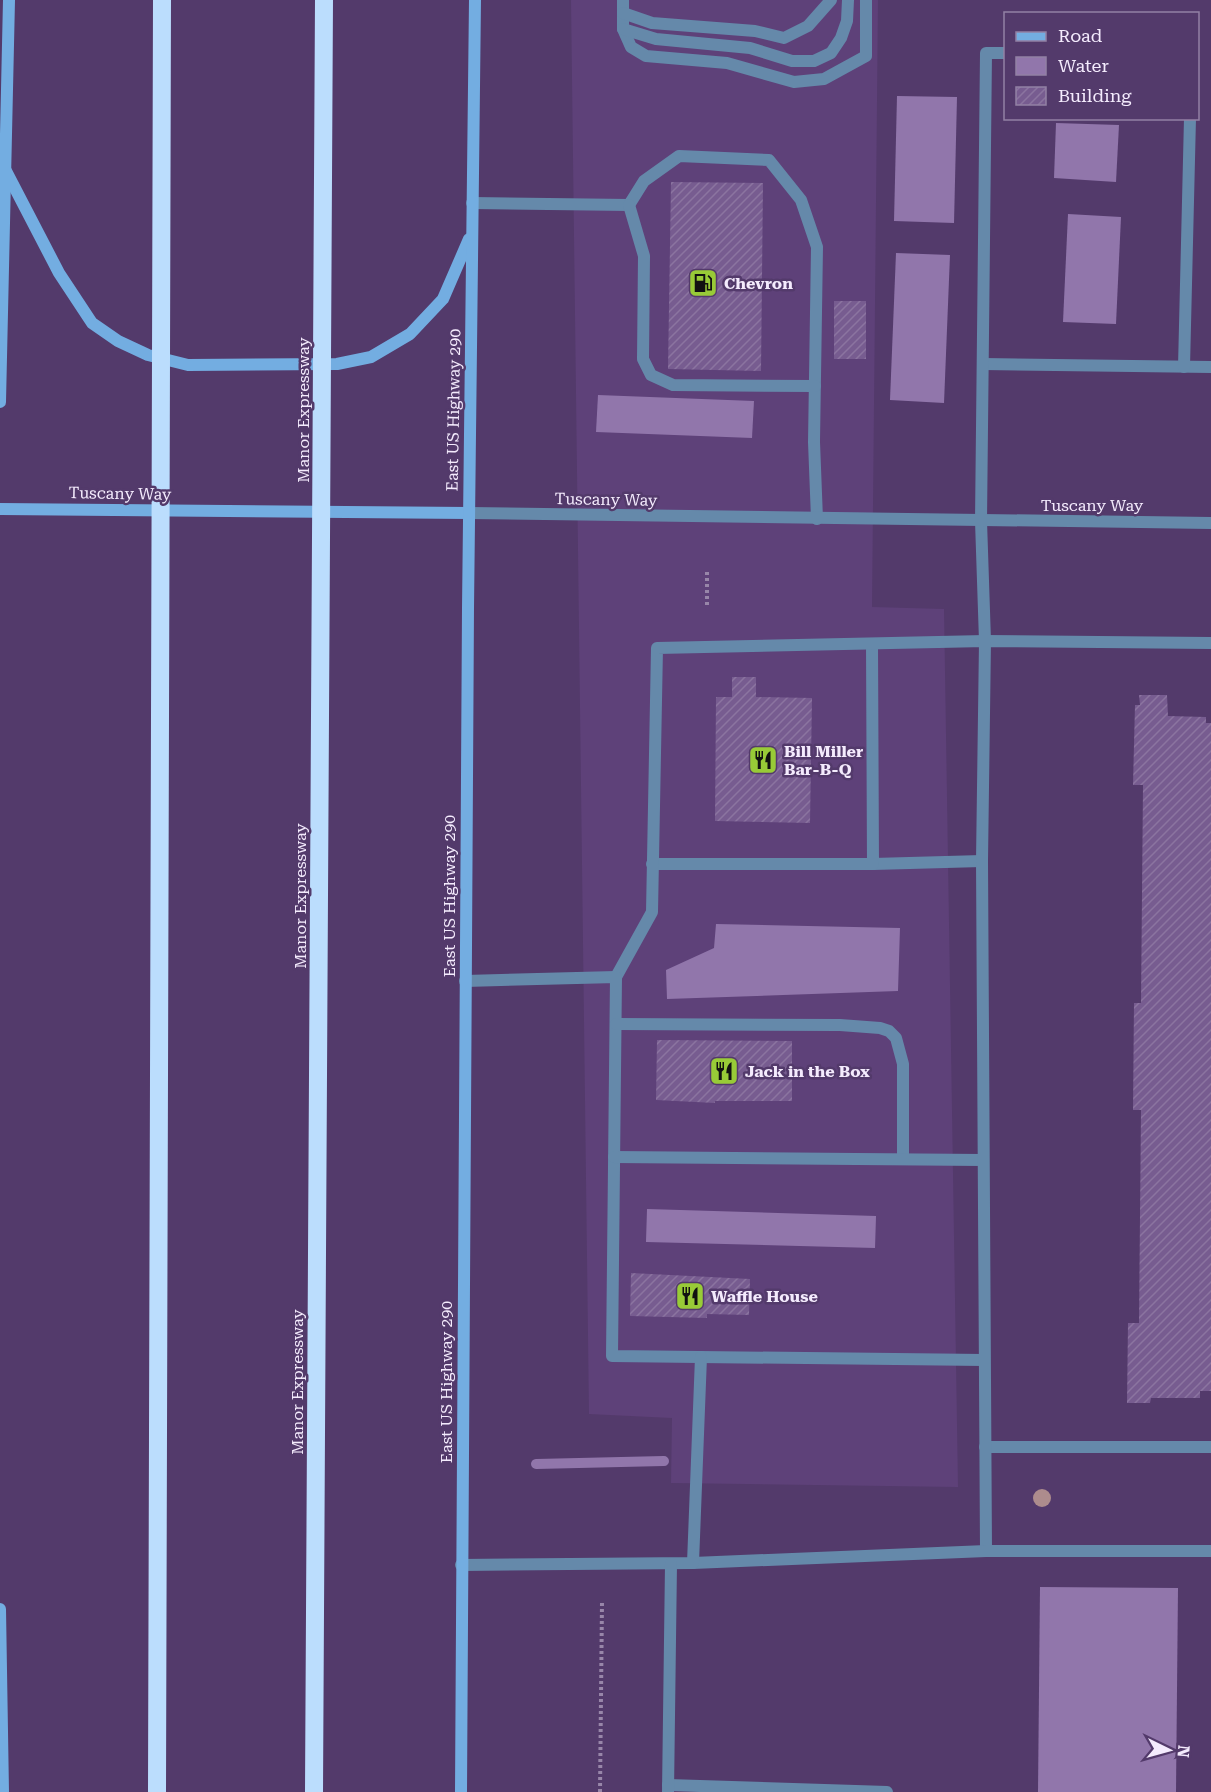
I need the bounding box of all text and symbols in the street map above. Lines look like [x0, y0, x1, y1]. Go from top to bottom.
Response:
legend [1004, 12, 1199, 120]
text: Road [1058, 25, 1103, 46]
text: Water [1058, 55, 1109, 76]
text: Building [1058, 85, 1132, 106]
fuel station icon: Chevron [687, 267, 719, 299]
place label: Chevron [724, 274, 793, 293]
street label: East US Highway 290 [443, 328, 464, 491]
street label: Manor Expressway [294, 337, 313, 483]
street label: Tuscany Way [69, 483, 172, 504]
street label: Tuscany Way [555, 489, 658, 510]
street label: Tuscany Way [1041, 496, 1144, 515]
place label: Bill Miller Bar-B-Q [784, 742, 863, 779]
restaurant icon: Bill Miller Bar-B-Q [747, 744, 779, 776]
street label: East US Highway 290 [440, 815, 459, 977]
street label: Manor Expressway [291, 823, 310, 969]
restaurant icon: Jack in the Box [708, 1055, 740, 1087]
place label: Jack in the Box [745, 1062, 870, 1081]
restaurant icon: Waffle House [674, 1280, 706, 1312]
place label: Waffle House [711, 1287, 818, 1306]
street label: East US Highway 290 [437, 1301, 456, 1463]
street label: Manor Expressway [288, 1309, 307, 1455]
north arrow [1139, 1720, 1199, 1780]
text: N [1173, 1744, 1193, 1758]

